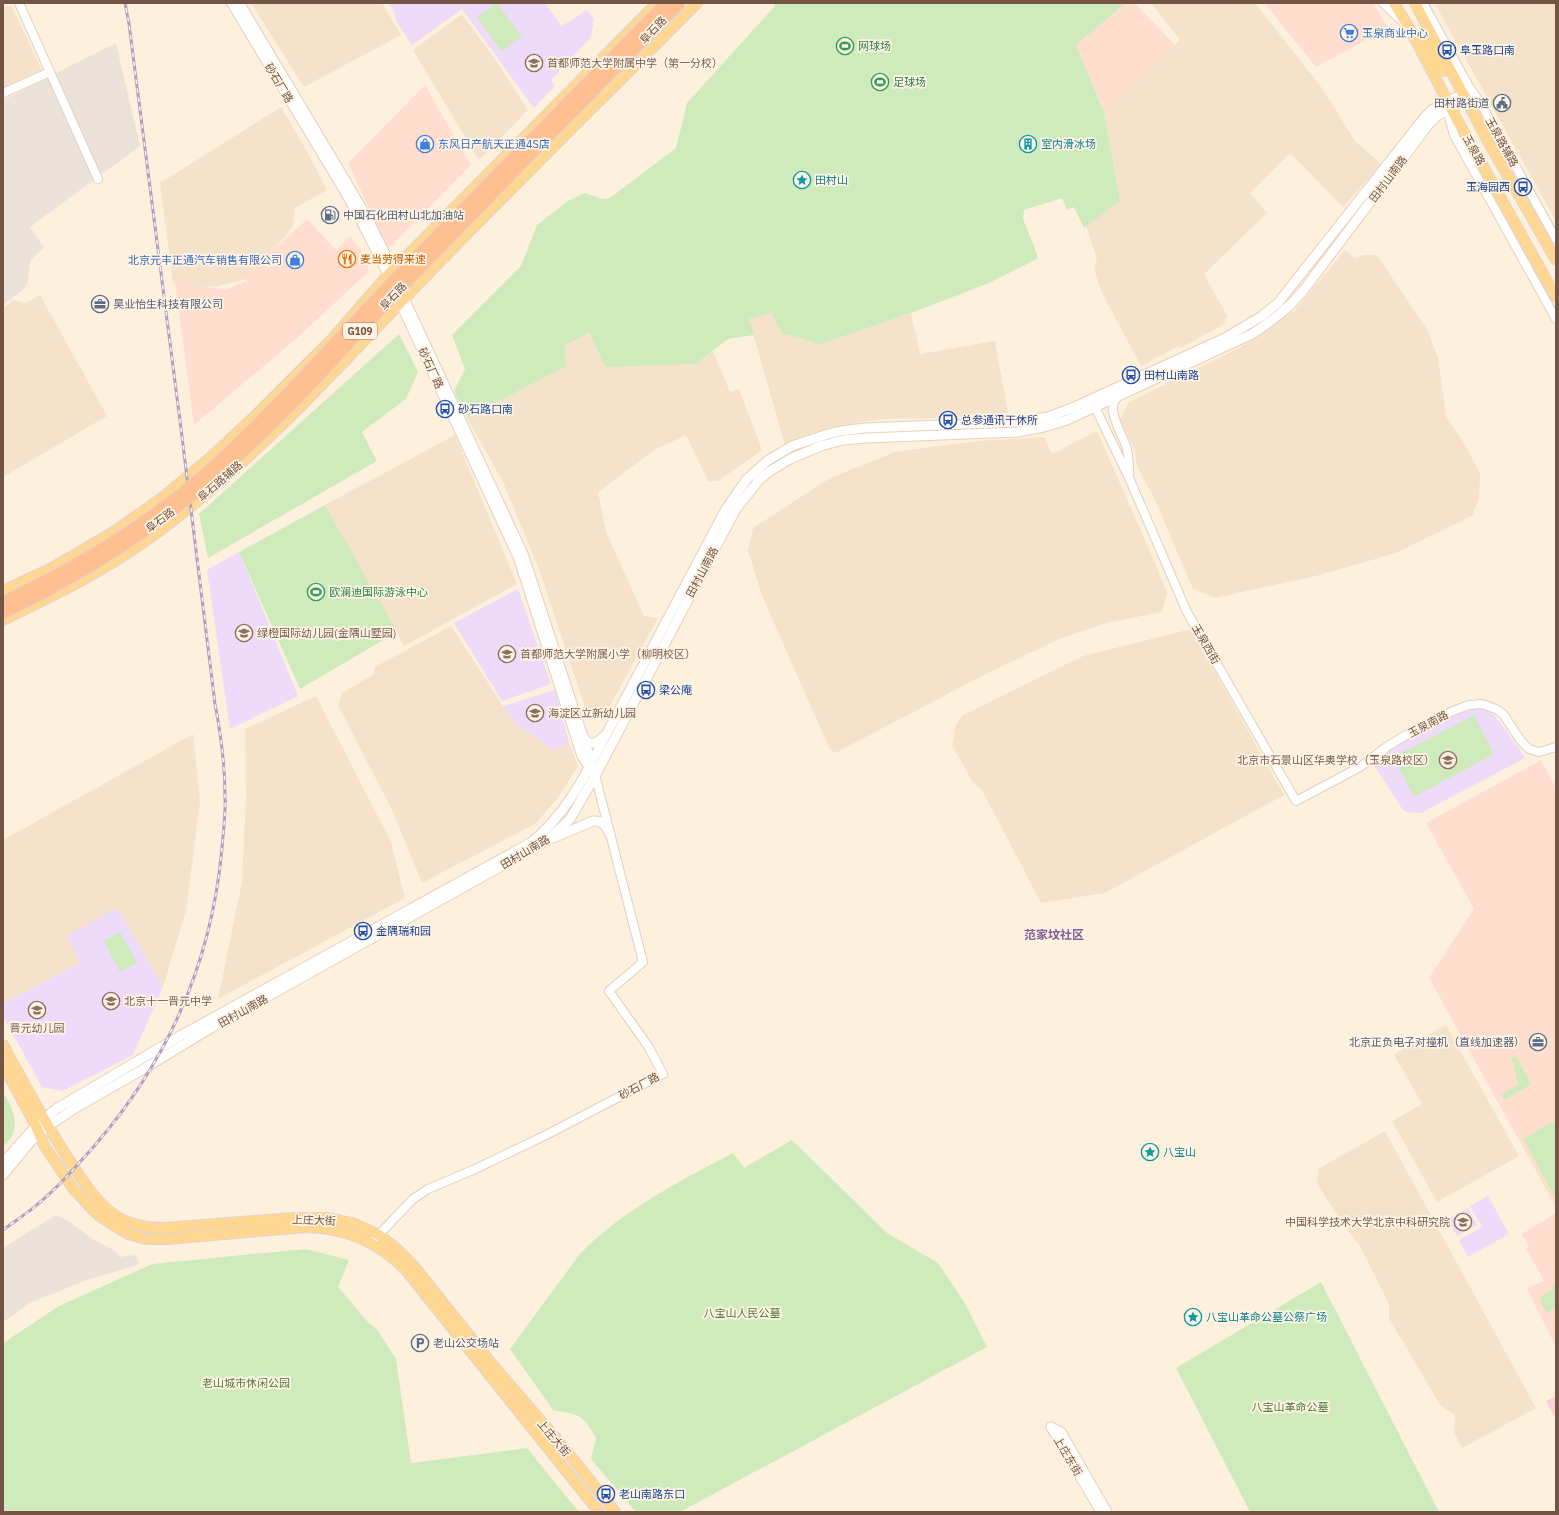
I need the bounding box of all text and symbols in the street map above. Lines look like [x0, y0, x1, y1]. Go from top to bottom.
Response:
street label: 阜石路 [637, 13, 669, 47]
supermarket icon: 玉泉商业中心 [1339, 23, 1359, 43]
place label: 玉泉商业中心 [1362, 26, 1428, 40]
sports icon: 网球场 [835, 36, 855, 56]
place label: 网球场 [858, 39, 891, 53]
bus stop icon: 阜玉路口南 [1437, 40, 1457, 60]
place label: 阜玉路口南 [1460, 43, 1515, 57]
school or university icon: 首都师范大学附属中学（第一分校） [524, 53, 544, 73]
place label: 首都师范大学附属中学（第一分校） [547, 56, 723, 70]
street label: 砂石厂路 [262, 61, 296, 105]
sports icon: 足球场 [870, 72, 890, 92]
place label: 足球场 [893, 75, 926, 89]
public building icon: 田村路街道 [1492, 93, 1512, 113]
place label: 田村路街道 [1434, 96, 1489, 110]
street label: 玉泉路辅路 [1483, 115, 1521, 169]
street label: 玉泉路 [1460, 132, 1488, 168]
shop icon: 东风日产航天正通4S店 [415, 134, 435, 154]
building icon: 室内滑冰场 [1018, 134, 1038, 154]
place label: 东风日产航天正通4S店 [438, 137, 550, 151]
place label: 室内滑冰场 [1041, 137, 1096, 151]
street label: 田村山南路 [1366, 153, 1410, 205]
place icon: 田村山 [792, 170, 812, 190]
place label: 田村山 [815, 173, 848, 187]
bus stop icon: 玉海园西 [1513, 177, 1533, 197]
place label: 玉海园西 [1466, 180, 1510, 194]
fuel station icon: 中国石化田村山北加油站 [320, 205, 340, 225]
place label: 中国石化田村山北加油站 [343, 208, 464, 222]
restaurant icon: 麦当劳得来速 [337, 249, 357, 269]
shop icon: 北京元丰正通汽车销售有限公司 [285, 250, 305, 270]
place label: 麦当劳得来速 [360, 252, 426, 266]
place label: 北京元丰正通汽车销售有限公司 [128, 253, 282, 267]
street label: 阜石路 [377, 279, 409, 313]
office icon: 昊业怡生科技有限公司 [90, 294, 110, 314]
place label: 昊业怡生科技有限公司 [113, 297, 223, 311]
road number: G109 [343, 323, 377, 339]
street label: 砂石厂路 [415, 345, 447, 391]
bus stop icon: 田村山南路 [1121, 365, 1141, 385]
place label: 田村山南路 [1144, 368, 1199, 382]
bus stop icon: 砂石路口南 [435, 399, 455, 419]
place label: 砂石路口南 [458, 402, 513, 416]
bus stop icon: 总参通讯干休所 [938, 410, 958, 430]
place label: 总参通讯干休所 [961, 413, 1038, 427]
street label: 阜石路辅路 [195, 458, 245, 504]
street label: 阜石路 [143, 504, 177, 536]
street label: 田村山南路 [683, 544, 721, 600]
sports icon: 欧澜迪国际游泳中心 [306, 582, 326, 602]
place label: 欧澜迪国际游泳中心 [329, 585, 428, 599]
street label: 玉泉西街 [1189, 621, 1223, 667]
school or university icon: 绿橙国际幼儿园(金隅山墅园) [234, 623, 254, 643]
place label: 绿橙国际幼儿园(金隅山墅园) [257, 626, 396, 640]
school or university icon: 首都师范大学附属小学（柳明校区） [497, 644, 517, 664]
place label: 首都师范大学附属小学（柳明校区） [520, 647, 696, 661]
bus stop icon: 梁公庵 [636, 680, 656, 700]
place label: 梁公庵 [659, 683, 692, 697]
school or university icon: 海淀区立新幼儿园 [525, 703, 545, 723]
place label: 海淀区立新幼儿园 [548, 706, 636, 720]
street label: 玉泉南路 [1405, 707, 1451, 741]
school or university icon: 北京市石景山区华奥学校（玉泉路校区） [1438, 750, 1458, 770]
place label: 北京市石景山区华奥学校（玉泉路校区） [1237, 753, 1435, 767]
street label: 田村山南路 [498, 832, 552, 872]
bus stop icon: 金隅瑞和园 [353, 921, 373, 941]
place label: 金隅瑞和园 [376, 924, 431, 938]
district label: 范家坟社区 [1024, 927, 1084, 942]
school or university icon: 北京十一晋元中学 [101, 991, 121, 1011]
street label: 田村山南路 [216, 992, 270, 1030]
place label: 北京十一晋元中学 [124, 994, 212, 1008]
school or university icon: 晋元幼儿园 [27, 1000, 47, 1020]
place label: 晋元幼儿园 [10, 1021, 65, 1035]
office icon: 北京正负电子对撞机（直线加速器） [1528, 1032, 1548, 1052]
place label: 北京正负电子对撞机（直线加速器） [1349, 1035, 1525, 1049]
street label: 砂石厂路 [616, 1069, 662, 1103]
place icon: 八宝山 [1140, 1142, 1160, 1162]
place label: 八宝山 [1163, 1145, 1196, 1159]
street label: 上庄大街 [292, 1212, 336, 1228]
school or university icon: 中国科学技术大学北京中科研究院 [1453, 1212, 1473, 1232]
place label: 中国科学技术大学北京中科研究院 [1285, 1215, 1450, 1229]
park label: 八宝山人民公墓 [704, 1306, 781, 1320]
place icon: 八宝山革命公墓公祭广场 [1183, 1307, 1203, 1327]
place label: 八宝山革命公墓公祭广场 [1206, 1310, 1327, 1324]
parking icon: 老山公交场站 [410, 1333, 430, 1353]
place label: 老山公交场站 [433, 1336, 499, 1350]
park label: 老山城市休闲公园 [202, 1376, 290, 1390]
park label: 八宝山革命公墓 [1252, 1400, 1329, 1414]
street label: 上庄大街 [534, 1417, 574, 1459]
street label: 上庄东街 [1051, 1434, 1085, 1478]
bus stop icon: 老山南路东口 [596, 1484, 616, 1504]
place label: 老山南路东口 [619, 1487, 685, 1501]

